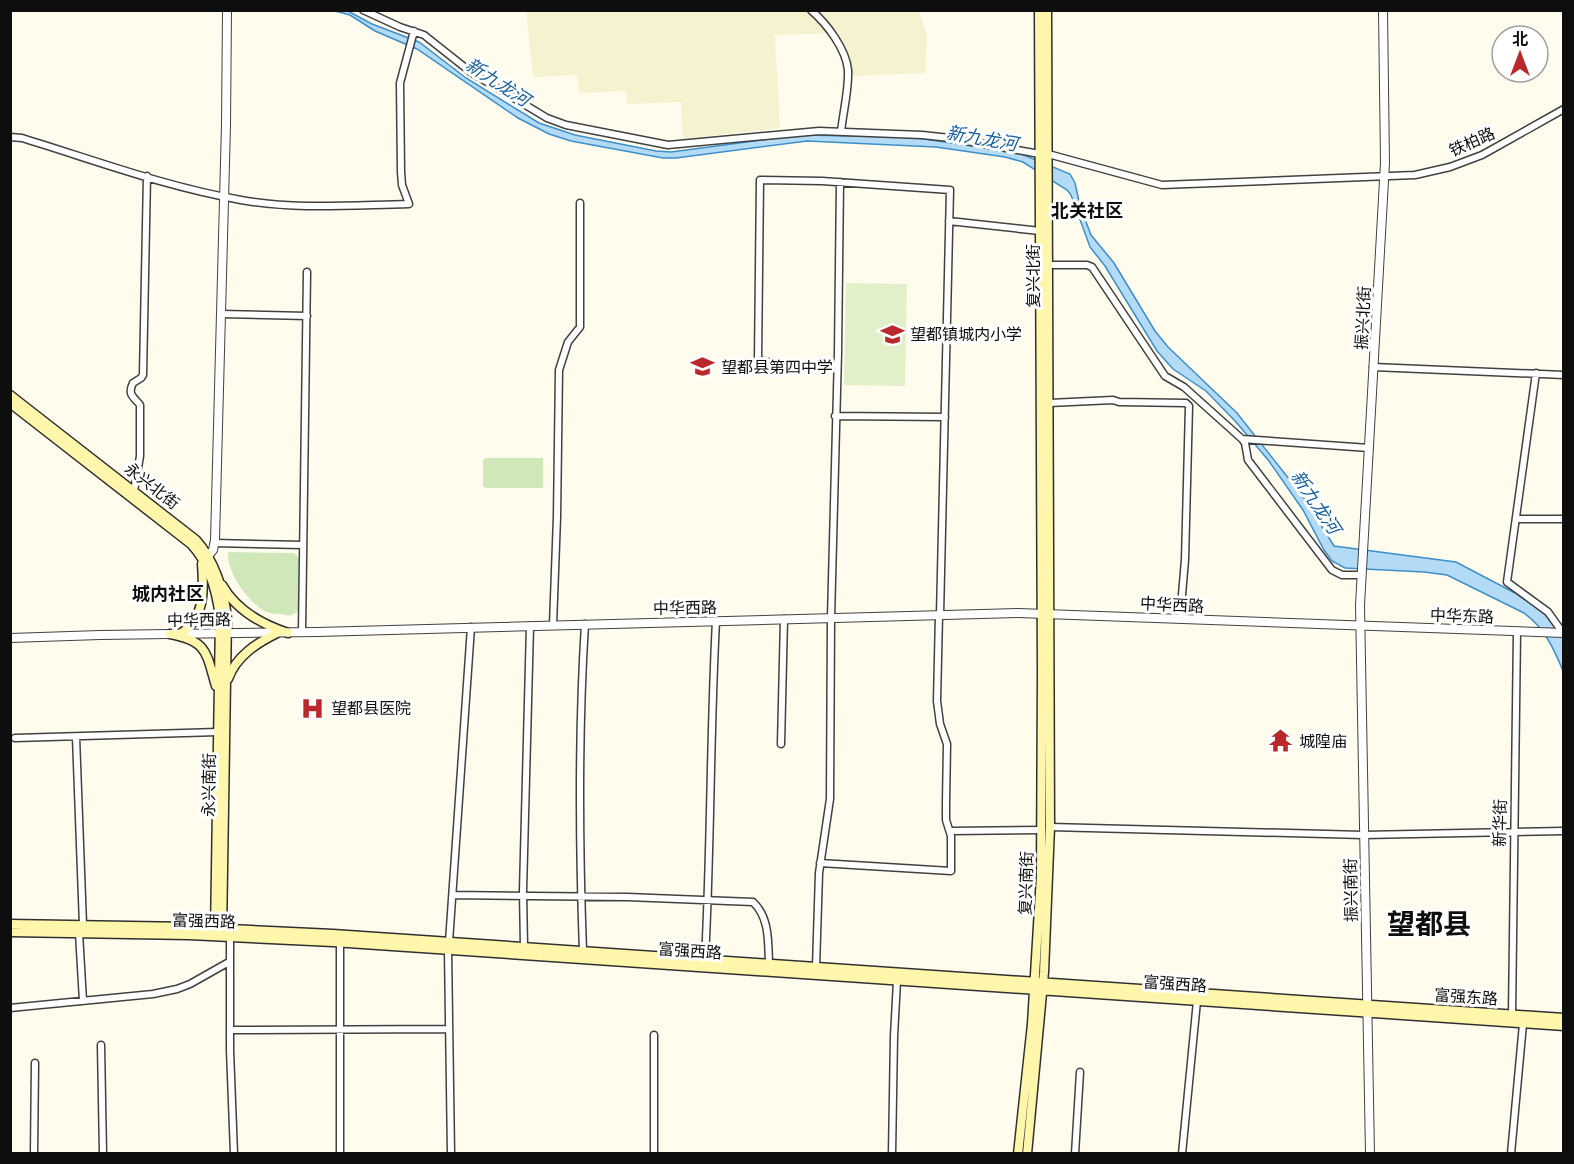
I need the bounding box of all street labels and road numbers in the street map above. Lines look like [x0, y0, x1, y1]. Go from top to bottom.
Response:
street label: 铁柏路 [1446, 124, 1498, 160]
street label: 复兴北街 [1024, 244, 1043, 308]
street label: 振兴北街 [1352, 286, 1374, 350]
street label: 永兴北街 [121, 459, 183, 513]
street label: 中华西路 [1140, 594, 1204, 616]
street label: 中华西路 [653, 598, 717, 618]
street label: 中华东路 [1430, 605, 1494, 627]
street label: 中华西路 [167, 610, 231, 630]
street label: 永兴南街 [199, 753, 219, 817]
street label: 新华街 [1490, 799, 1510, 847]
street label: 复兴南街 [1015, 851, 1037, 915]
street label: 振兴南街 [1341, 858, 1361, 922]
street label: 富强西路 [172, 910, 236, 932]
street label: 富强西路 [657, 939, 723, 963]
street label: 富强西路 [1142, 972, 1208, 996]
street label: 富强东路 [1433, 985, 1499, 1009]

